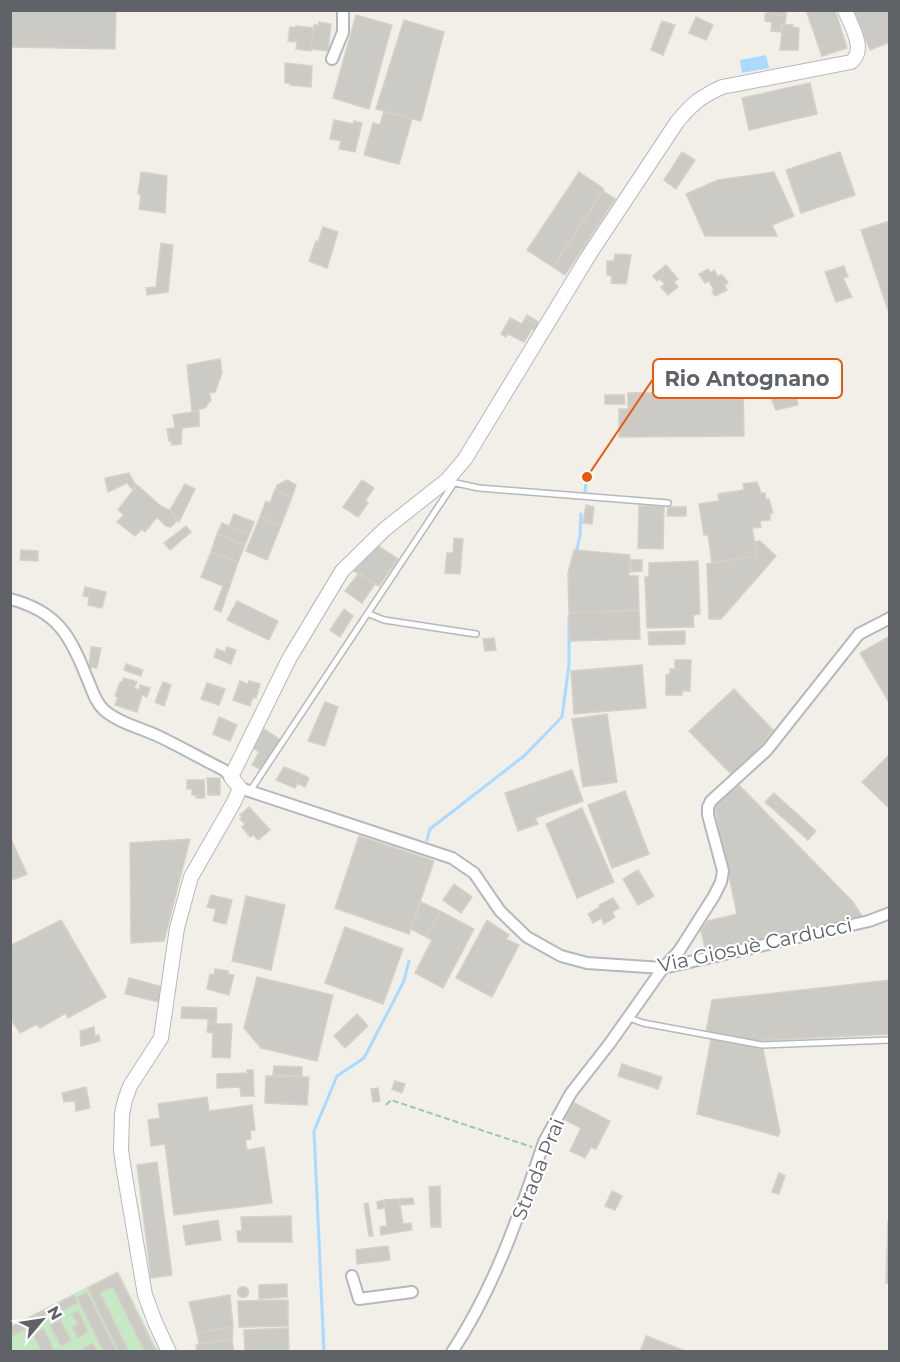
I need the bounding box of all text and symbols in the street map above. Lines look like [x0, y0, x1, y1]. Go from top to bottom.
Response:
callout: Rio Antognano [653, 359, 842, 398]
text: Rio Antognano [664, 366, 830, 391]
street label: Via Giosuè Carducci [656, 913, 854, 977]
street label: Strada Prai [507, 1114, 569, 1224]
north arrow [12, 1290, 72, 1350]
text: N [43, 1303, 66, 1323]

